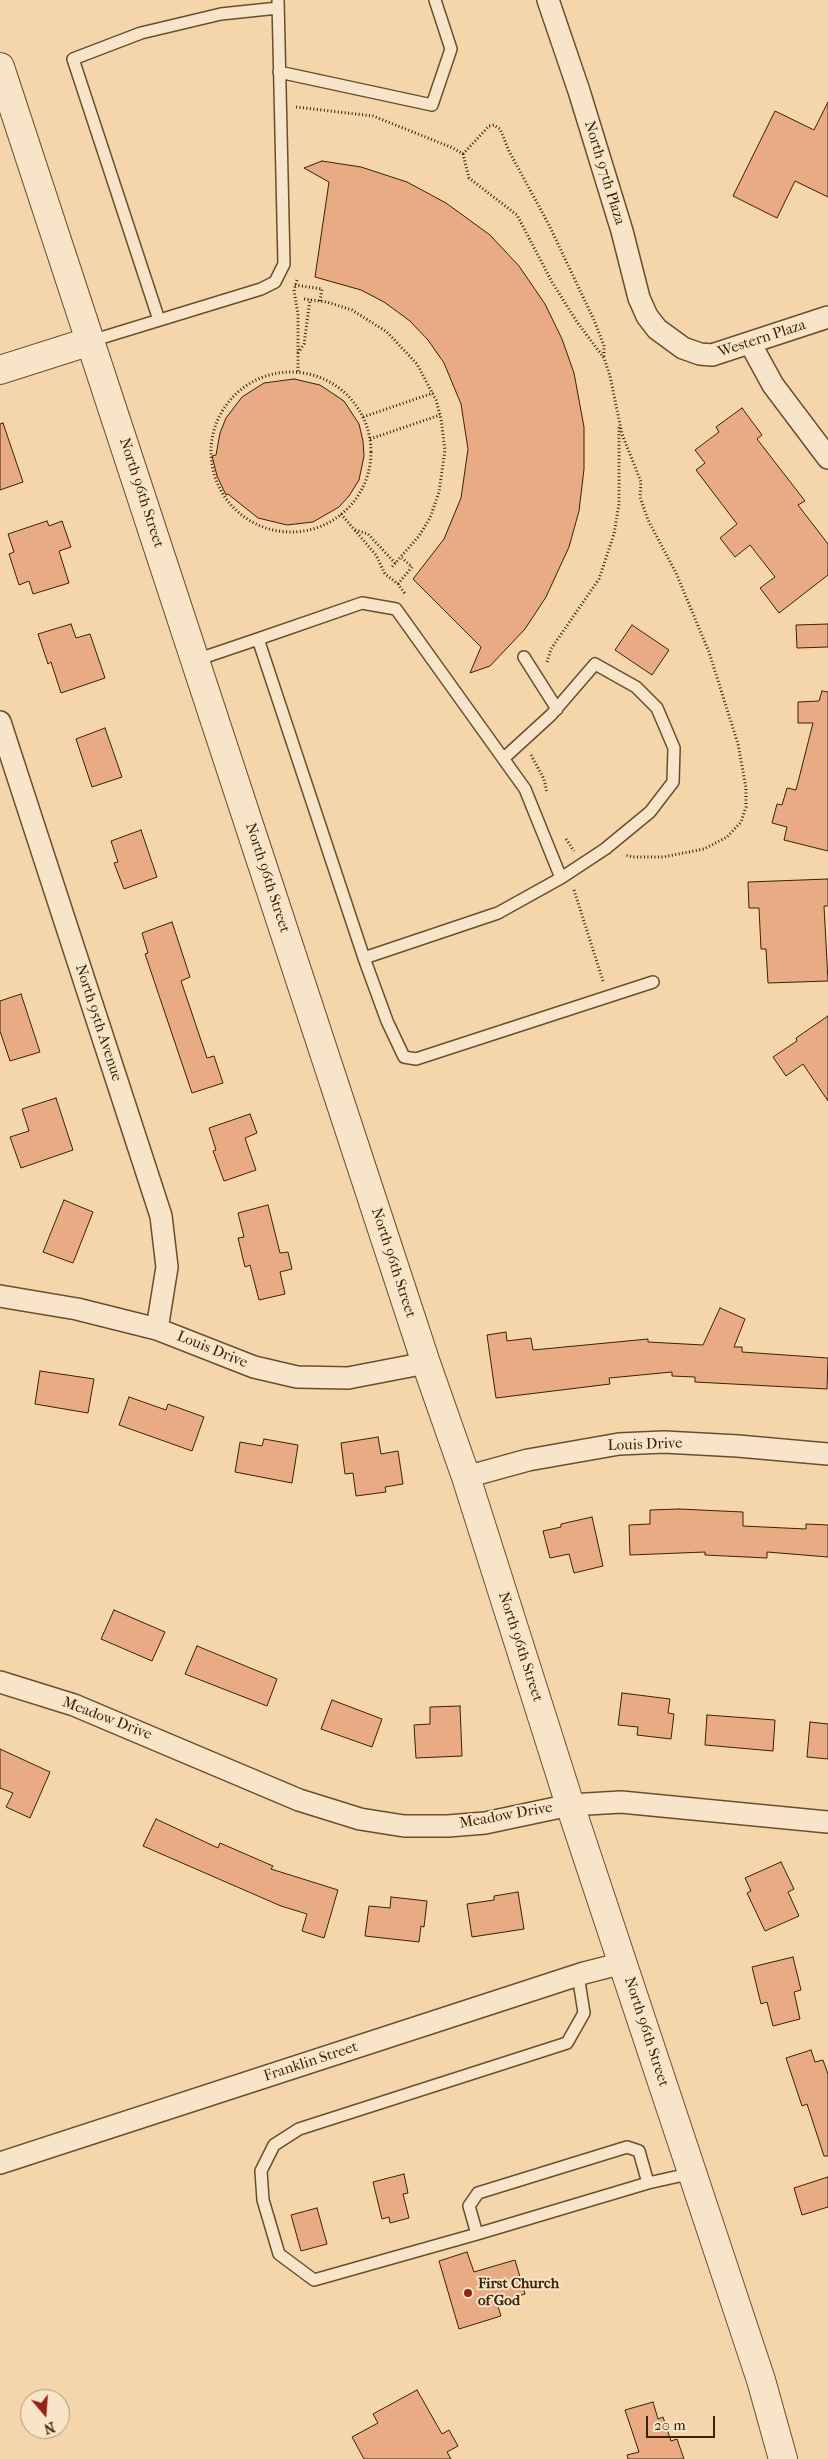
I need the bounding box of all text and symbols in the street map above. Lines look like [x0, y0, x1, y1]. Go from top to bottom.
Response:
street label: North 97th Plaza [580, 119, 628, 227]
street label: Western Plaza [716, 316, 808, 362]
street label: North 96th Street [115, 436, 167, 550]
street label: North 96th Street [241, 821, 293, 935]
street label: North 95th Avenue [71, 962, 125, 1084]
street label: North 96th Street [367, 1206, 419, 1320]
street label: Louis Drive [174, 1328, 250, 1372]
street label: Louis Drive [607, 1435, 683, 1455]
street label: North 96th Street [494, 1590, 546, 1704]
street label: Meadow Drive [60, 1694, 154, 1744]
street label: Meadow Drive [458, 1799, 554, 1833]
street label: North 96th Street [620, 1975, 672, 2089]
street label: Franklin Street [262, 2038, 360, 2086]
place label: First Church of God [478, 2275, 559, 2310]
marker: First Church of God [462, 2287, 474, 2299]
north arrow [20, 2389, 70, 2439]
scale bar [648, 2406, 717, 2438]
text: 20 m [654, 2416, 686, 2434]
text: N [42, 2418, 57, 2438]

